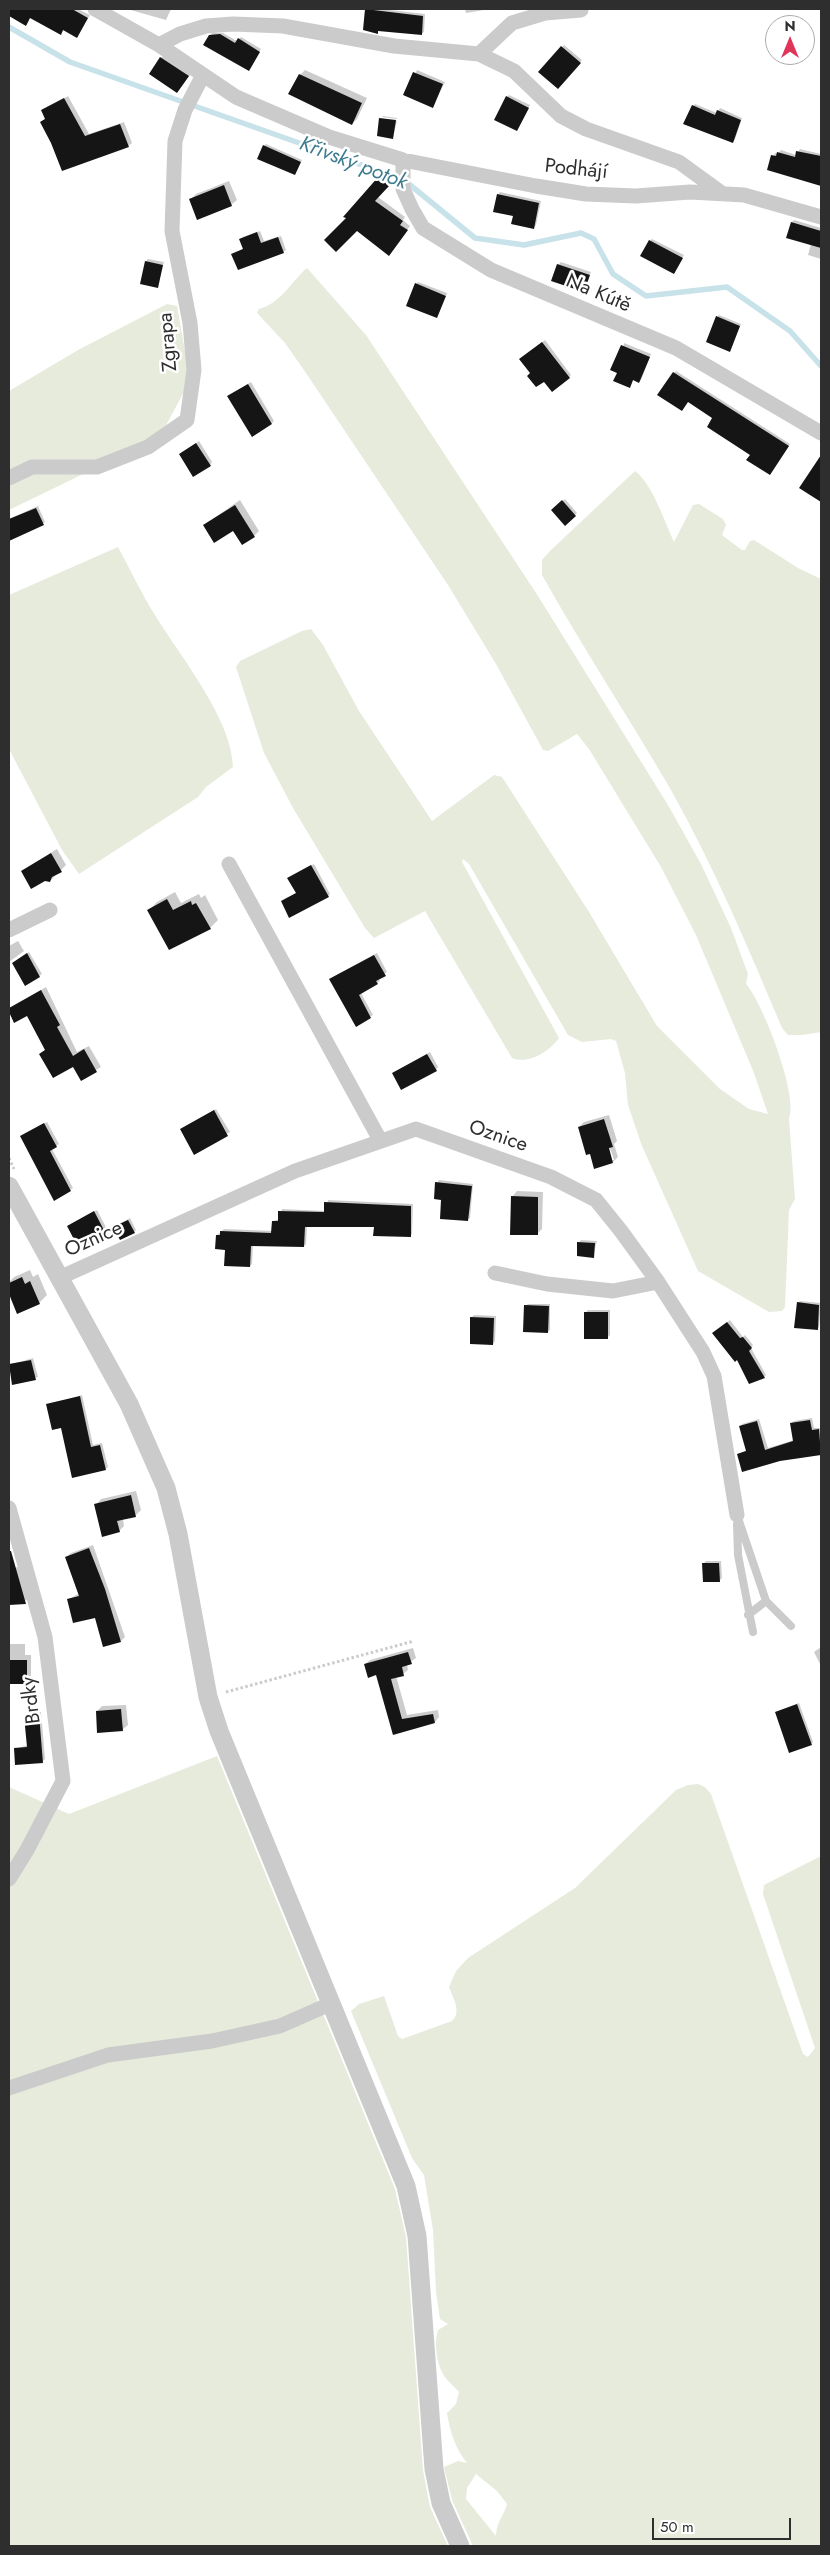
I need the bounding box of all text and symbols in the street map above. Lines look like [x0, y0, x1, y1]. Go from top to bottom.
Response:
north arrow [765, 15, 815, 65]
text: N [784, 16, 796, 36]
water label: Křivský potok [296, 132, 410, 196]
street label: Podhájí [543, 155, 609, 185]
street label: Na Kútě [562, 270, 634, 318]
street label: Zgrapa [154, 311, 184, 373]
street label: Oznice [465, 1116, 531, 1158]
street label: Oznice [61, 1217, 127, 1263]
street label: Brdky [17, 1675, 47, 1725]
scale bar [655, 2508, 794, 2540]
text: 50 m [660, 2516, 694, 2538]

